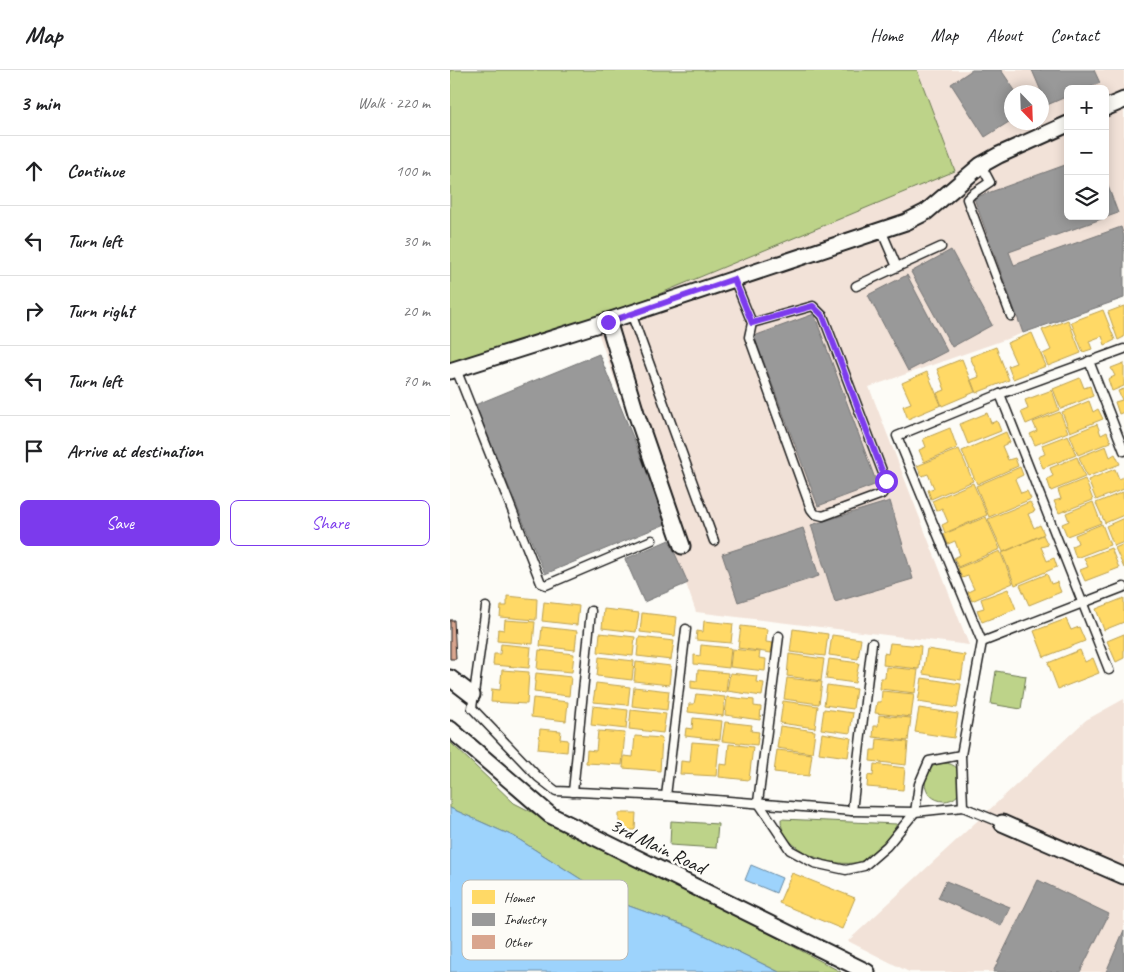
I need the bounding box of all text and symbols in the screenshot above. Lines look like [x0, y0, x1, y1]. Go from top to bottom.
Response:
text: Map [25, 20, 62, 50]
text: Home [870, 24, 903, 46]
text: Map [931, 24, 958, 46]
text: About [986, 24, 1022, 46]
text: Contact [1050, 24, 1099, 46]
north arrow [1004, 85, 1049, 130]
map controls [1064, 85, 1109, 220]
button: + [1064, 85, 1109, 130]
text: 3 min [20, 90, 60, 116]
text: Walk · 220 m [358, 93, 430, 113]
button: − [1064, 130, 1109, 175]
icon: ahead [20, 157, 48, 185]
text: Continue [67, 159, 124, 183]
text: 100 m [396, 161, 430, 181]
button: layers [1064, 175, 1109, 220]
icon: left [20, 227, 48, 255]
text: Turn left [67, 229, 122, 253]
text: 30 m [403, 231, 430, 251]
icon: right [20, 297, 48, 325]
text: Turn right [67, 299, 134, 323]
text: 20 m [403, 301, 430, 321]
route end [597, 311, 620, 334]
icon: left [20, 367, 48, 395]
text: Turn left [67, 369, 122, 393]
text: 70 m [403, 371, 430, 391]
icon: arrive [20, 437, 48, 465]
text: Arrive at destination [67, 439, 203, 463]
route start [875, 470, 898, 493]
button: Save [20, 500, 220, 546]
button: Share [230, 500, 430, 546]
street label: 3rd Main Road [606, 812, 713, 881]
legend [462, 880, 628, 960]
text: Homes [504, 889, 535, 906]
text: Industry [504, 911, 547, 928]
text: Other [504, 934, 533, 951]

